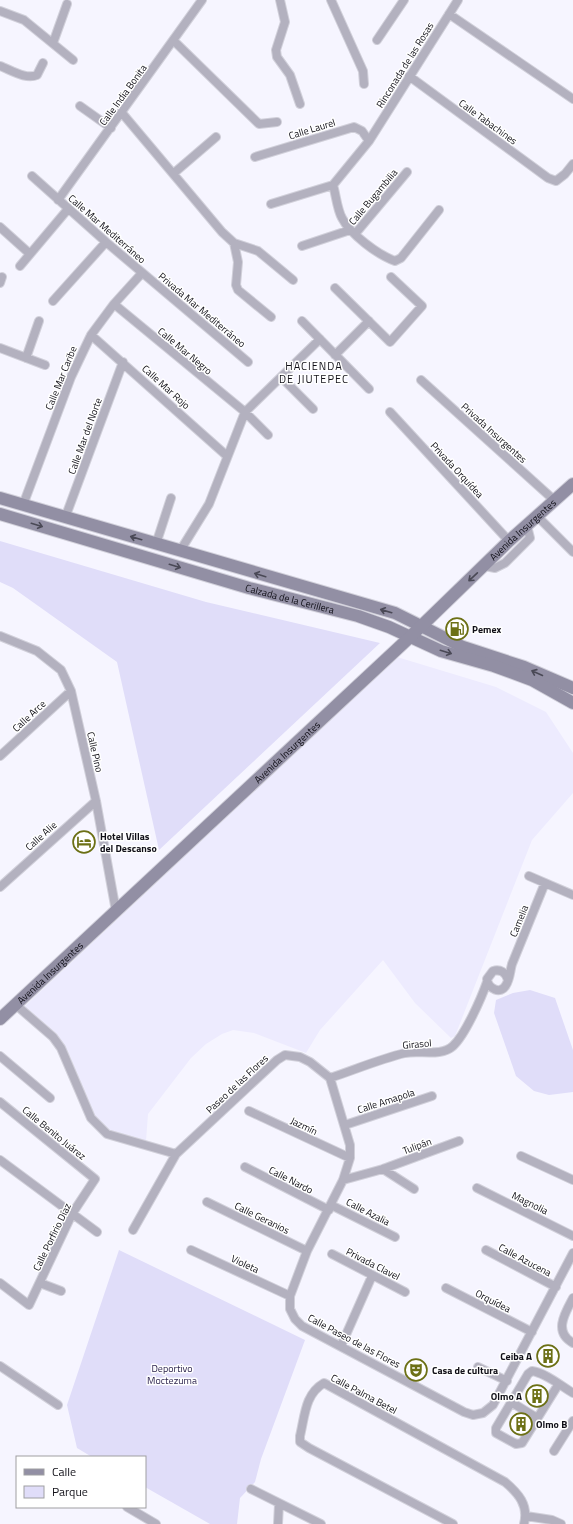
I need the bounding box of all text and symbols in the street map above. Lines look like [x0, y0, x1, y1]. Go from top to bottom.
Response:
street label: Rinconada de las Rosas [373, 19, 438, 111]
street label: Calle India Bonita [96, 61, 150, 129]
street label: Calle Tabachines [456, 96, 521, 149]
street label: Calle Laurel [287, 115, 337, 143]
street label: Calle Bugambilia [345, 166, 401, 228]
street label: Calle Mar Mediterráneo [65, 191, 149, 267]
street label: Privada Mar Mediterráneo [155, 269, 249, 351]
street label: Calle Mar Negro [155, 324, 215, 378]
street label: Calle Mar Caribe [41, 344, 81, 412]
district label: HACIENDA DE JIUTEPEC [279, 358, 349, 387]
street label: Calle Mar Rojo [139, 361, 193, 413]
street label: Calle Mar del Norte [64, 396, 106, 476]
street label: Privada Insurgentes [458, 399, 530, 467]
street label: Privada Orquídea [427, 439, 487, 501]
street label: Avenida Insurgentes [486, 495, 559, 564]
one-way arrow [31, 522, 44, 529]
one-way arrow [130, 534, 143, 541]
one-way arrow [169, 563, 182, 570]
one-way arrow [254, 571, 267, 578]
one-way arrow [468, 572, 478, 581]
street label: Calzada de la Cerillera [244, 580, 336, 617]
one-way arrow [379, 607, 392, 614]
fuel station icon: Pemex [444, 616, 470, 642]
place label: Pemex [472, 622, 501, 637]
one-way arrow [439, 649, 452, 656]
one-way arrow [532, 668, 544, 676]
street label: Calle Arce [9, 697, 49, 735]
street label: Avenida Insurgentes [250, 717, 324, 786]
street label: Calle Pino [83, 730, 107, 774]
street label: Calle Alie [22, 818, 60, 854]
hotel icon: Hotel Villas del Descanso [71, 829, 97, 855]
place label: Hotel Villas del Descanso [100, 829, 157, 856]
street label: Camelia [506, 903, 532, 939]
street label: Avenida Insurgentes [13, 938, 86, 1007]
street label: Girasol [402, 1035, 432, 1053]
street label: Paseo de las Flores [202, 1051, 272, 1117]
street label: Calle Amapola [355, 1085, 417, 1117]
street label: Calle Benito Juárez [19, 1103, 89, 1164]
street label: Jazmín [288, 1113, 320, 1139]
street label: Tulipán [400, 1134, 434, 1158]
street label: Calle Nardo [266, 1162, 316, 1198]
street label: Magnolia [509, 1188, 551, 1218]
street label: Calle Azalia [343, 1195, 393, 1229]
street label: Calle Geranios [232, 1198, 292, 1238]
street label: Calle Porfirio Díaz [29, 1200, 75, 1273]
street label: Calle Azucena [496, 1240, 554, 1280]
street label: Privada Clavel [343, 1244, 403, 1284]
street label: Violeta [229, 1251, 261, 1277]
street label: Orquídea [473, 1286, 513, 1316]
street label: Calle Paseo de las Flores [305, 1310, 403, 1372]
building icon: Ceiba A [535, 1343, 561, 1369]
place label: Ceiba A [500, 1349, 532, 1364]
theatre icon: Casa de cultura [403, 1357, 429, 1383]
park label: Deportivo Moctezuma [147, 1361, 197, 1388]
place label: Casa de cultura [432, 1363, 498, 1378]
street label: Calle Palma Betel [328, 1370, 400, 1418]
building icon: Olmo A [524, 1383, 550, 1409]
place label: Olmo A [491, 1389, 522, 1404]
building icon: Olmo B [508, 1411, 534, 1437]
place label: Olmo B [536, 1417, 567, 1432]
legend [16, 1456, 146, 1508]
text: Calle [52, 1462, 76, 1481]
text: Parque [52, 1482, 88, 1501]

